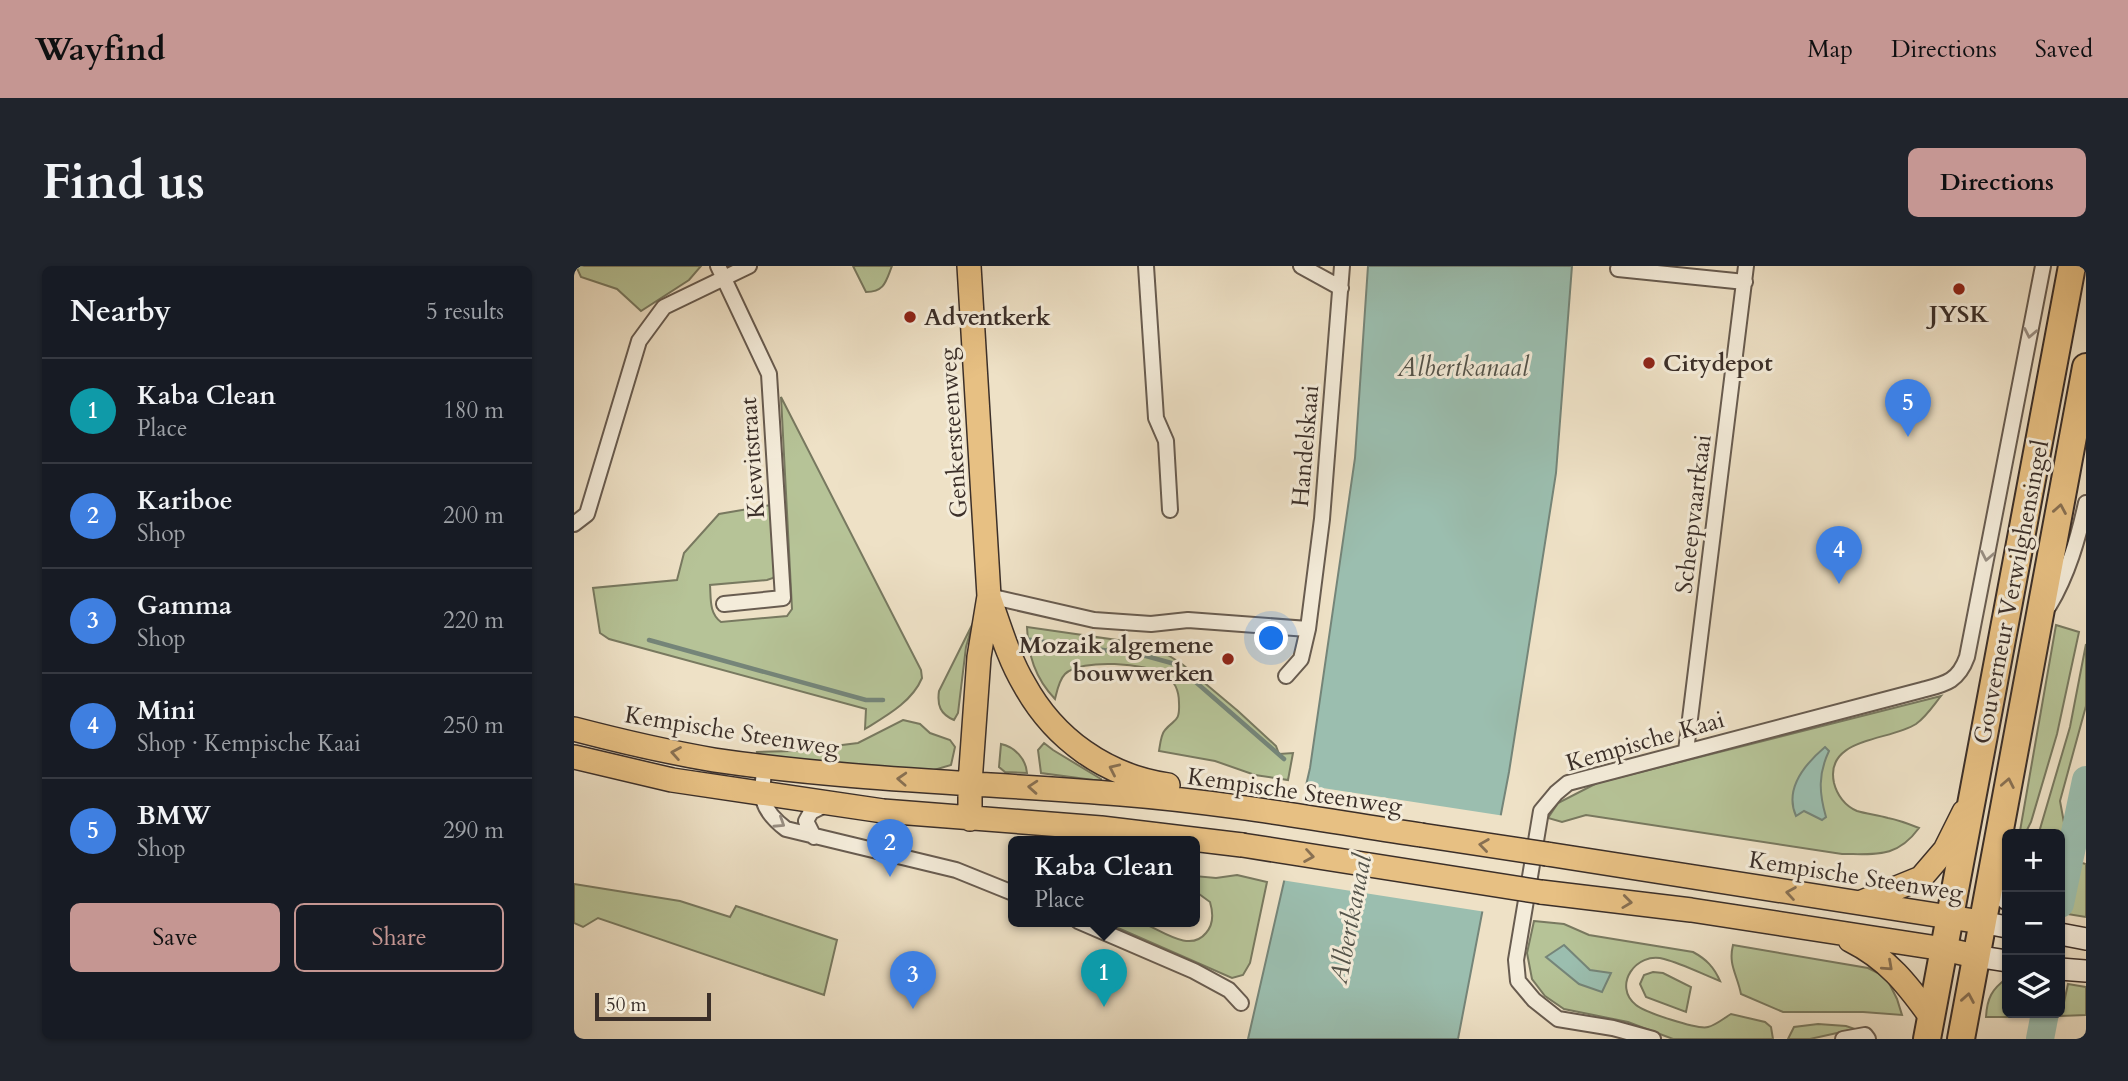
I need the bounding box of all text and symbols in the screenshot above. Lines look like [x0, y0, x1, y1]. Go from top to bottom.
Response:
text: Wayfind [35, 27, 166, 72]
text: Map [1807, 33, 1853, 66]
text: Directions [1891, 33, 1997, 66]
text: Saved [2035, 33, 2093, 66]
button: Directions [1908, 148, 2086, 217]
text: Find us [42, 149, 205, 216]
marker: JYSK [1951, 281, 1967, 297]
text: Nearby [70, 291, 171, 332]
text: 5 results [426, 296, 504, 327]
place label: JYSK [1926, 298, 1990, 331]
place label: Adventkerk [924, 301, 1051, 334]
marker: Adventkerk [902, 309, 918, 325]
one-way arrow [2023, 327, 2038, 339]
street label: Genkersteenweg [931, 346, 976, 519]
place label: Citydepot [1663, 347, 1773, 380]
water label: Albertkanaal [1396, 350, 1530, 385]
marker: Citydepot [1641, 355, 1657, 371]
text: Kaba Clean [137, 378, 276, 413]
pin: 5 [1885, 379, 1931, 437]
street label: Handelskaai [1284, 383, 1327, 508]
text: 1 [87, 395, 99, 426]
text: 180 m [443, 395, 504, 426]
street label: Kiewitstraat [732, 396, 773, 520]
text: Place [137, 413, 187, 444]
street label: Scheepvaartkaai [1667, 432, 1720, 596]
street label: Gouverneur Verwilghensingel [1966, 437, 2057, 747]
text: Kariboe [137, 483, 233, 518]
text: 2 [87, 500, 99, 531]
text: 200 m [443, 500, 504, 531]
one-way arrow [2052, 503, 2067, 515]
text: Shop [137, 518, 186, 549]
pin: 4 [1816, 526, 1862, 584]
one-way arrow [1980, 550, 1995, 562]
text: Gamma [137, 588, 232, 623]
text: 3 [87, 605, 99, 636]
text: 220 m [443, 605, 504, 636]
your location [1254, 621, 1288, 655]
text: Shop [137, 623, 186, 654]
place label: Mozaik algemene bouwwerken [1019, 629, 1215, 690]
marker: Mozaik algemene bouwwerken [1220, 651, 1236, 667]
text: Mini [137, 693, 196, 728]
street label: Kempische Steenweg [622, 698, 842, 765]
street label: Kempische Kaai [1562, 703, 1728, 780]
text: 4 [87, 710, 99, 741]
text: 250 m [443, 710, 504, 741]
text: Shop · Kempische Kaai [137, 728, 361, 759]
one-way arrow [670, 746, 682, 761]
street label: Kempische Steenweg [1185, 760, 1405, 823]
one-way arrow [1109, 763, 1121, 777]
one-way arrow [896, 771, 907, 786]
one-way arrow [2000, 777, 2015, 789]
one-way arrow [1027, 780, 1038, 795]
text: BMW [137, 798, 211, 833]
text: 5 [87, 815, 99, 846]
text: 290 m [443, 815, 504, 846]
one-way arrow [772, 815, 785, 828]
pin: 2 [867, 819, 913, 877]
map controls [2002, 829, 2065, 1018]
button: + [2002, 829, 2065, 892]
text: Shop [137, 833, 186, 864]
popup [1008, 836, 1200, 927]
one-way arrow [1478, 837, 1490, 852]
street label: Kempische Steenweg [1746, 843, 1966, 910]
one-way arrow [1303, 848, 1315, 863]
text: Kaba Clean [1034, 849, 1174, 884]
water label: Albertkanaal [1321, 850, 1380, 988]
text: Place [1034, 884, 1085, 915]
one-way arrow [1786, 886, 1797, 901]
button: − [2002, 892, 2065, 955]
one-way arrow [1621, 895, 1633, 910]
button: Save [70, 903, 280, 972]
button: Share [294, 903, 504, 972]
pin: 1 [1081, 949, 1127, 1007]
pin: 3 [890, 951, 936, 1009]
button: layers [2002, 955, 2065, 1018]
one-way arrow [1880, 957, 1893, 970]
scale bar [595, 990, 710, 1022]
text: 50 m [606, 992, 647, 1018]
one-way arrow [1960, 992, 1975, 1003]

